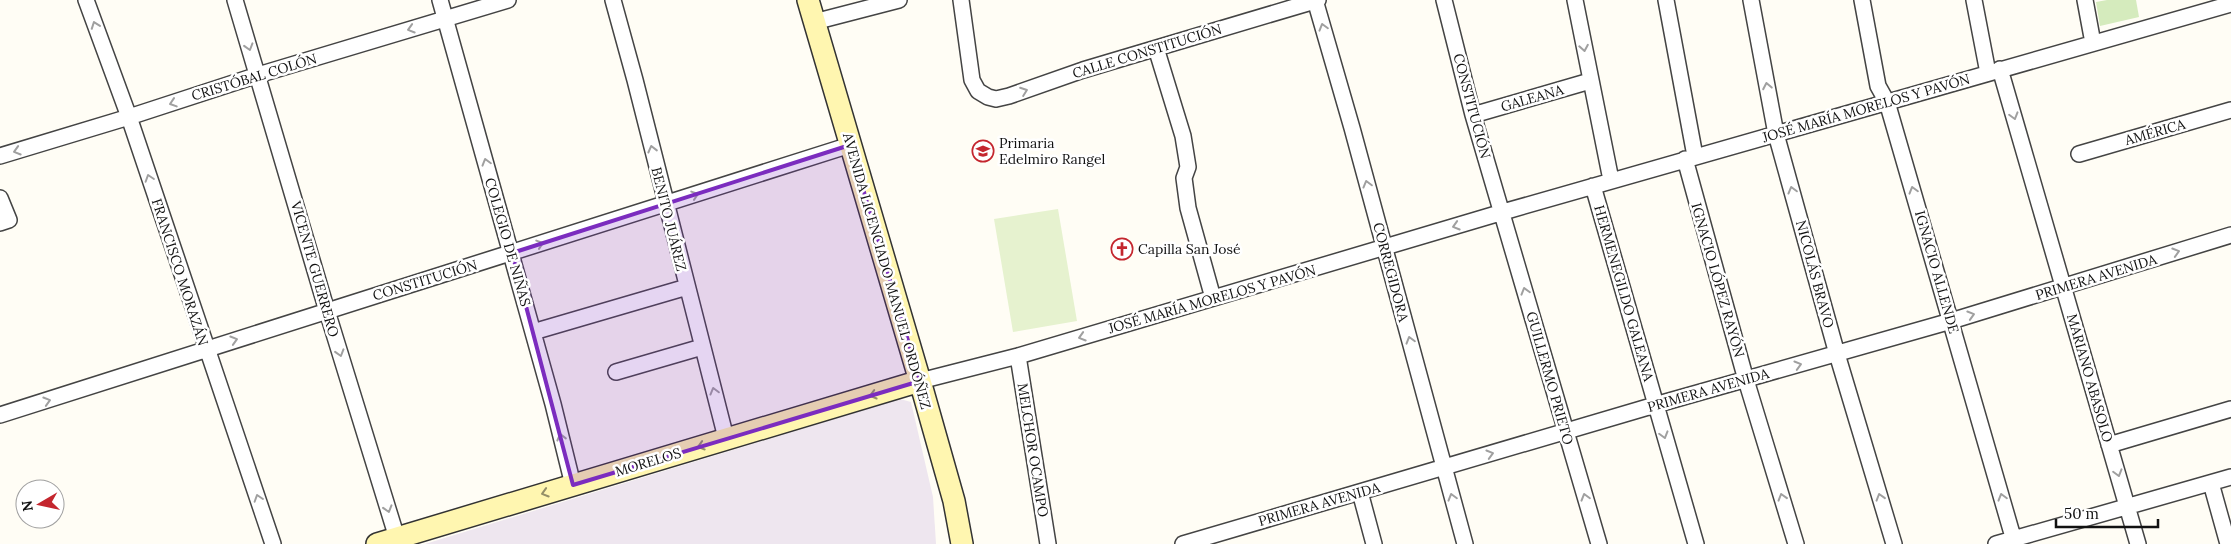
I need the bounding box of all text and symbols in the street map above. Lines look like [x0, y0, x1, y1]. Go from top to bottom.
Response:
street label: CALLE CONSTITUCIÓN [1070, 20, 1224, 82]
one-way arrow [91, 21, 101, 30]
one-way arrow [408, 24, 416, 34]
one-way arrow [1318, 24, 1328, 32]
one-way arrow [244, 42, 254, 50]
one-way arrow [1578, 44, 1588, 52]
street label: CRISTÓBAL COLÓN [189, 49, 319, 105]
street label: CONSTITUCIÓN [1449, 51, 1495, 161]
street label: JOSÉ MARÍA MORELOS Y PAVÓN [1759, 70, 1972, 147]
street label: GALEANA [1499, 80, 1566, 116]
one-way arrow [1762, 82, 1773, 91]
one-way arrow [1019, 87, 1027, 97]
one-way arrow [169, 97, 177, 107]
one-way arrow [2008, 111, 2018, 119]
street label: AMÉRICA [2122, 115, 2188, 149]
street label: AVENIDA LICENCIADO MANUEL ORDÓÑEZ [839, 130, 935, 411]
place label: Primaria Edelmiro Rangel [999, 134, 1106, 168]
school or university icon: Primaria Edelmiro Rangel [971, 139, 995, 163]
one-way arrow [647, 144, 658, 153]
one-way arrow [14, 145, 22, 155]
one-way arrow [481, 159, 491, 167]
street label: BENITO JUÁREZ [647, 165, 691, 273]
one-way arrow [145, 174, 155, 183]
street label: COLEGIO DE NIÑAS [481, 176, 535, 308]
one-way arrow [1362, 179, 1373, 188]
one-way arrow [1787, 186, 1797, 194]
one-way arrow [1908, 186, 1918, 194]
one-way arrow [690, 190, 698, 200]
street label: FRANCISCO MORAZÁN [148, 196, 212, 348]
street label: VICENTE GUERRERO [287, 198, 343, 339]
street label: IGNACIO LÓPEZ RAYÓN [1687, 201, 1749, 360]
street label: HERMENEGILDO GALEANA [1590, 203, 1658, 383]
street label: IGNACIO ALLENDE [1911, 208, 1963, 336]
street label: NICOLÁS BRAVO [1792, 218, 1838, 330]
street label: CORREGIDORA [1369, 220, 1413, 324]
one-way arrow [1452, 221, 1461, 231]
church icon: Capilla San José [1110, 237, 1134, 261]
one-way arrow [535, 240, 543, 250]
place label: Capilla San José [1138, 240, 1241, 258]
one-way arrow [2172, 248, 2180, 258]
street label: PRIMERA AVENIDA [2033, 250, 2159, 304]
street label: CONSTITUCIÓN [371, 255, 480, 304]
street label: JOSÉ MARÍA MORELOS Y PAVÓN [1105, 261, 1318, 338]
one-way arrow [1521, 287, 1531, 295]
street label: GUILLERMO PRIETO [1522, 309, 1578, 447]
one-way arrow [1966, 311, 1974, 321]
street label: MARIANO ABASOLO [2063, 312, 2117, 444]
one-way arrow [1078, 331, 1087, 341]
one-way arrow [230, 335, 238, 345]
one-way arrow [1405, 337, 1415, 345]
one-way arrow [334, 349, 344, 357]
one-way arrow [1793, 360, 1801, 370]
street label: PRIMERA AVENIDA [1645, 364, 1771, 416]
street label: MELCHOR OCAMPO [1014, 382, 1052, 518]
one-way arrow [709, 386, 720, 395]
one-way arrow [870, 389, 878, 399]
one-way arrow [42, 397, 50, 407]
one-way arrow [1658, 430, 1668, 438]
one-way arrow [556, 433, 567, 442]
one-way arrow [697, 440, 705, 450]
street label: MORELOS [613, 443, 683, 481]
one-way arrow [1486, 450, 1494, 460]
one-way arrow [2112, 469, 2122, 477]
street label: PRIMERA AVENIDA [1256, 478, 1382, 530]
north arrow [15, 479, 65, 529]
one-way arrow [542, 487, 550, 497]
one-way arrow [1447, 493, 1458, 502]
one-way arrow [253, 494, 263, 502]
one-way arrow [1580, 494, 1590, 502]
one-way arrow [1778, 494, 1788, 502]
one-way arrow [1876, 494, 1886, 502]
one-way arrow [1997, 494, 2007, 502]
scale bar [2056, 496, 2158, 528]
text: N [17, 499, 37, 513]
one-way arrow [382, 504, 392, 512]
text: 50 m [2064, 504, 2099, 523]

